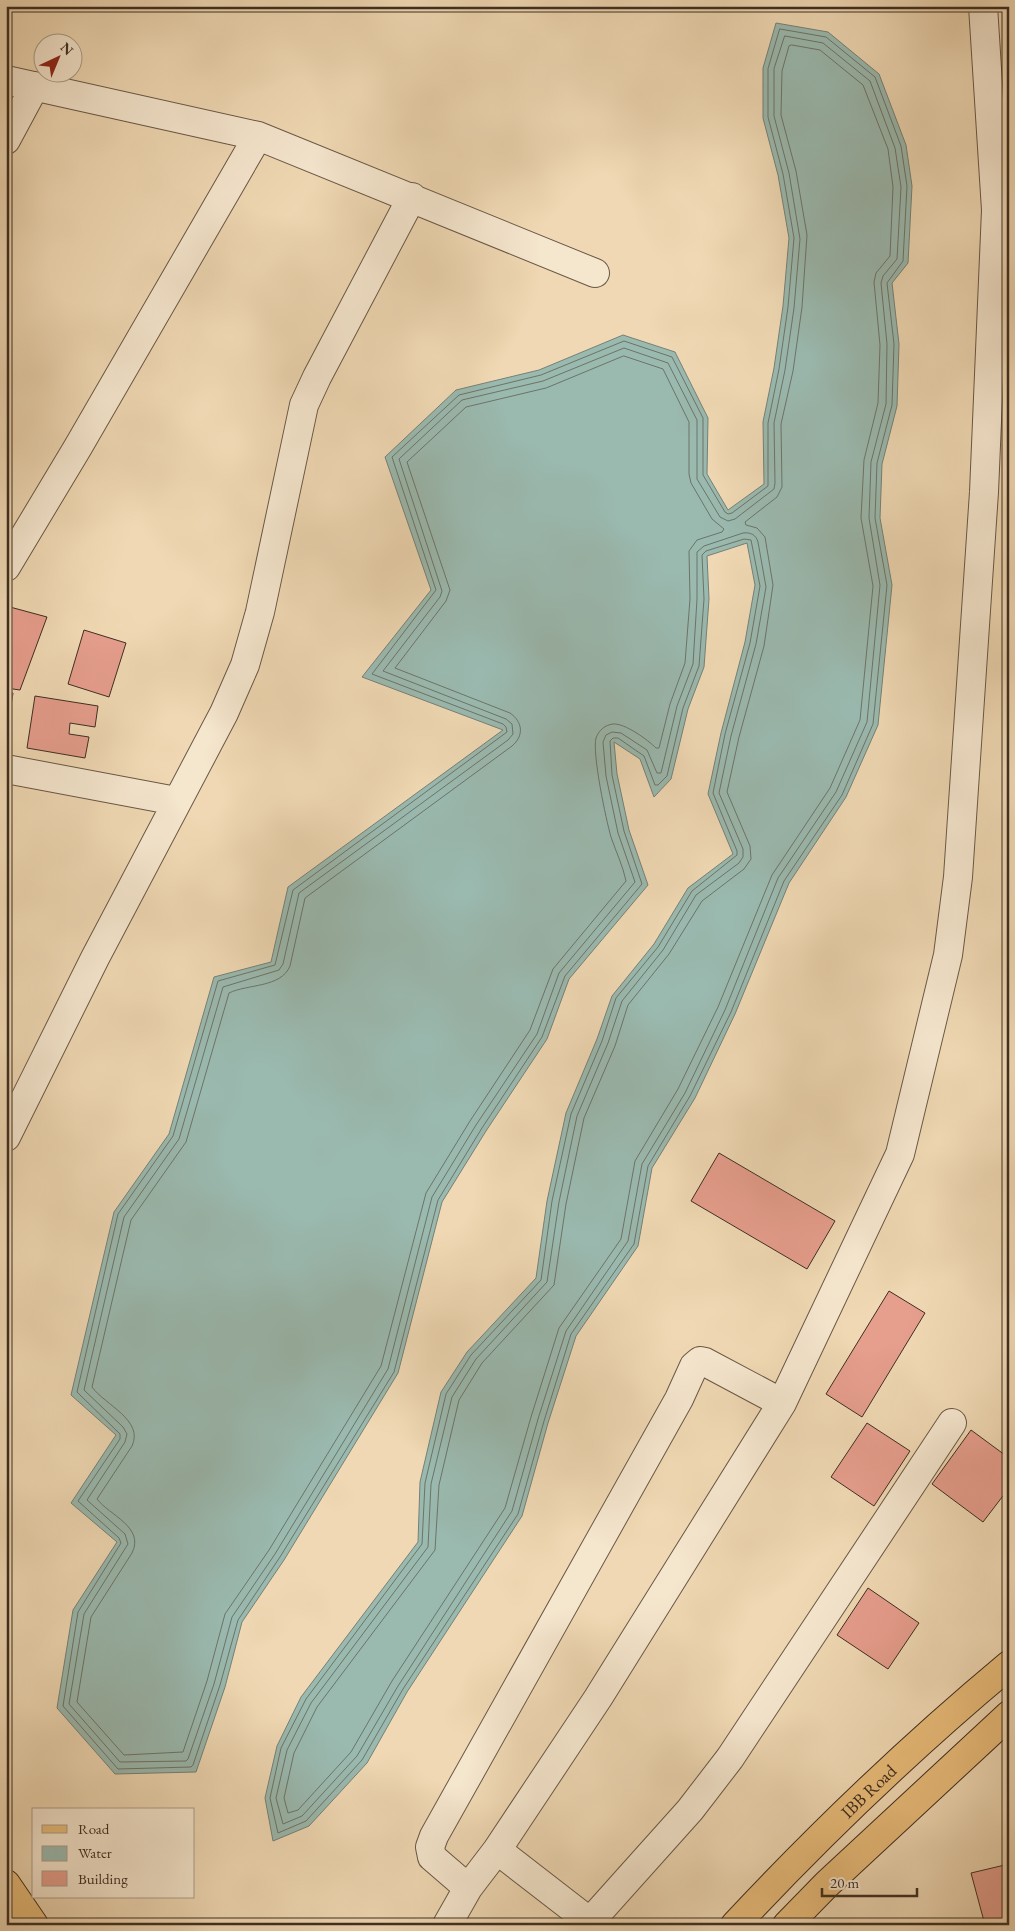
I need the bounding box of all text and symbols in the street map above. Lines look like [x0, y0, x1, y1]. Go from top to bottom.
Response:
north arrow [32, 32, 82, 82]
text: N [57, 38, 78, 60]
street label: IBB Road [835, 1758, 901, 1823]
legend [32, 1808, 195, 1898]
text: Road [78, 1819, 110, 1838]
text: Water [78, 1843, 112, 1862]
scale bar [822, 1866, 918, 1898]
text: Building [78, 1869, 128, 1888]
text: 20 m [830, 1873, 859, 1892]

